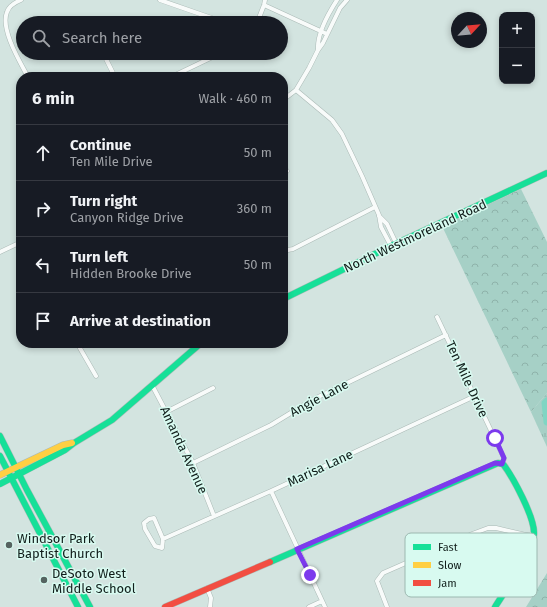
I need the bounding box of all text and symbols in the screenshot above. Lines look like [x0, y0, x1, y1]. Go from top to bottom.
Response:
north arrow [451, 12, 487, 48]
map controls [499, 12, 535, 84]
button: + [499, 12, 535, 48]
search box [16, 16, 288, 60]
icon: search [30, 27, 52, 49]
text: Search here [62, 29, 142, 47]
button: − [499, 48, 535, 84]
text: 6 min [32, 88, 75, 109]
text: Walk · 460 m [199, 91, 272, 106]
text: Continue [70, 136, 131, 154]
icon: ahead [32, 142, 54, 164]
text: 50 m [244, 145, 272, 160]
text: Ten Mile Drive [70, 154, 153, 169]
text: Turn right [70, 192, 137, 210]
street label: North Westmoreland Road [341, 196, 489, 276]
icon: right [32, 198, 54, 220]
text: 360 m [237, 201, 272, 216]
text: Canyon Ridge Drive [70, 210, 184, 225]
text: Turn left [70, 248, 128, 266]
icon: left [32, 254, 54, 276]
text: 50 m [244, 257, 272, 272]
text: Hidden Brooke Drive [70, 266, 191, 281]
icon: arrive [32, 310, 54, 332]
text: Arrive at destination [70, 312, 211, 330]
street label: Ten Mile Drive [443, 338, 491, 420]
street label: Angie Lane [287, 376, 351, 420]
street label: Amanda Avenue [157, 404, 211, 496]
route start [486, 429, 504, 447]
street label: Marisa Lane [285, 446, 355, 490]
place label: Windsor Park Baptist Church [17, 531, 103, 561]
legend [405, 533, 537, 597]
marker: Windsor Park Baptist Church [4, 540, 14, 550]
text: Fast [438, 541, 458, 554]
text: Slow [438, 559, 462, 572]
place label: DeSoto West Middle School [52, 566, 136, 596]
route end [301, 566, 319, 584]
marker: DeSoto West Middle School [39, 575, 49, 585]
text: Jam [438, 577, 457, 590]

